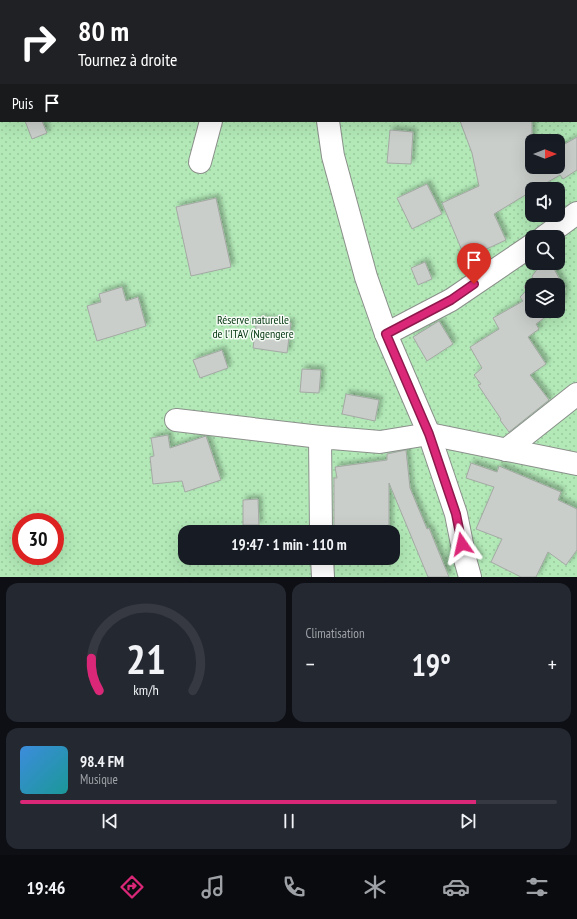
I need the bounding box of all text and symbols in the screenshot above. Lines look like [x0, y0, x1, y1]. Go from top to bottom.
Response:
text: 80 m [78, 12, 129, 49]
icon: right [12, 16, 64, 68]
text: Tournez à droite [78, 48, 177, 71]
icon: arrive [41, 92, 63, 114]
text: Puis [12, 94, 33, 113]
north arrow [525, 134, 565, 174]
map controls [525, 134, 565, 318]
button: sound [525, 182, 565, 222]
button: search [525, 230, 565, 270]
pin [457, 243, 491, 284]
icon: arrive [463, 249, 485, 271]
button: layers [525, 278, 565, 318]
park label: Réserve naturelle de l'ITAV (Ngengere [212, 312, 294, 341]
speed limit sign: 30 [12, 513, 64, 565]
position arrow [441, 523, 483, 565]
text: 19:47 · 1 min · 110 m [231, 535, 347, 554]
text: Climatisation [306, 625, 365, 642]
text: 21 [126, 631, 166, 684]
text: 19° [411, 645, 451, 684]
text: − [306, 650, 315, 678]
text: + [548, 650, 557, 678]
text: km/h [133, 679, 158, 698]
text: 98.4 FM [80, 752, 124, 771]
text: Musique [80, 771, 118, 788]
icon: previous [99, 810, 121, 832]
icon: pause [278, 810, 300, 832]
icon: next [457, 810, 479, 832]
icon: directions [118, 873, 146, 901]
icon: music [199, 873, 227, 901]
icon: phone [280, 873, 308, 901]
icon: climate [361, 873, 389, 901]
icon: car [442, 873, 470, 901]
icon: filters [523, 873, 551, 901]
text: 19:46 [26, 876, 65, 899]

